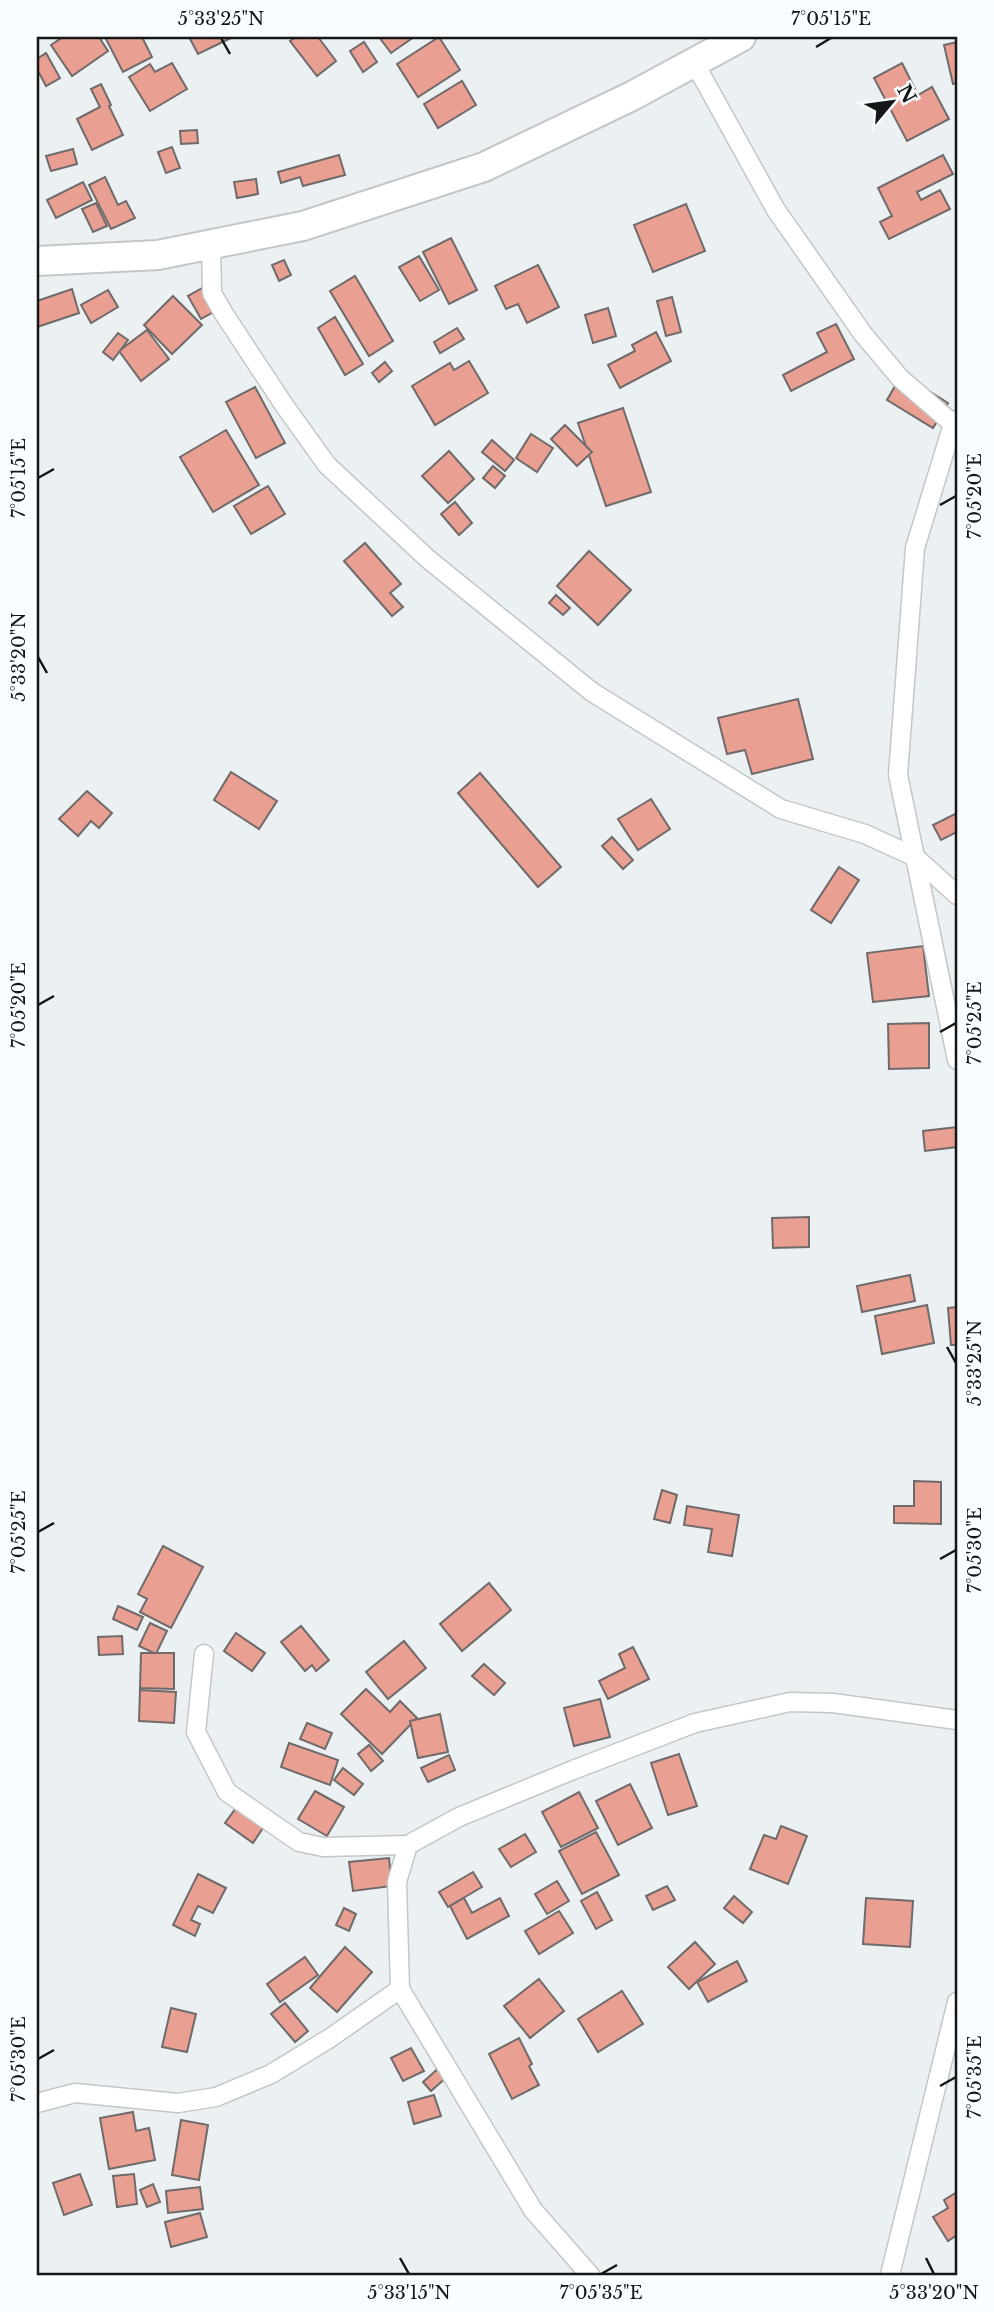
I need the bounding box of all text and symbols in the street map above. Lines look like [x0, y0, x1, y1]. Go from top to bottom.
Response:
text: 5°33'25"N [178, 8, 264, 30]
text: 7°05'15"E [791, 8, 871, 30]
north arrow [858, 66, 928, 136]
text: N [892, 81, 921, 108]
text: 7°05'15"E [8, 438, 30, 518]
text: 7°05'20"E [964, 453, 986, 539]
text: 5°33'20"N [8, 612, 30, 702]
text: 7°05'20"E [8, 962, 30, 1048]
text: 7°05'25"E [964, 981, 986, 1065]
text: 5°33'25"N [964, 1320, 986, 1406]
text: 7°05'25"E [8, 1490, 30, 1574]
text: 7°05'30"E [964, 1507, 986, 1593]
text: 7°05'30"E [8, 2016, 30, 2102]
text: 7°05'35"E [964, 2035, 986, 2119]
text: 5°33'15"N [367, 2282, 451, 2304]
text: 7°05'35"E [559, 2282, 643, 2304]
text: 5°33'20"N [889, 2282, 979, 2304]

